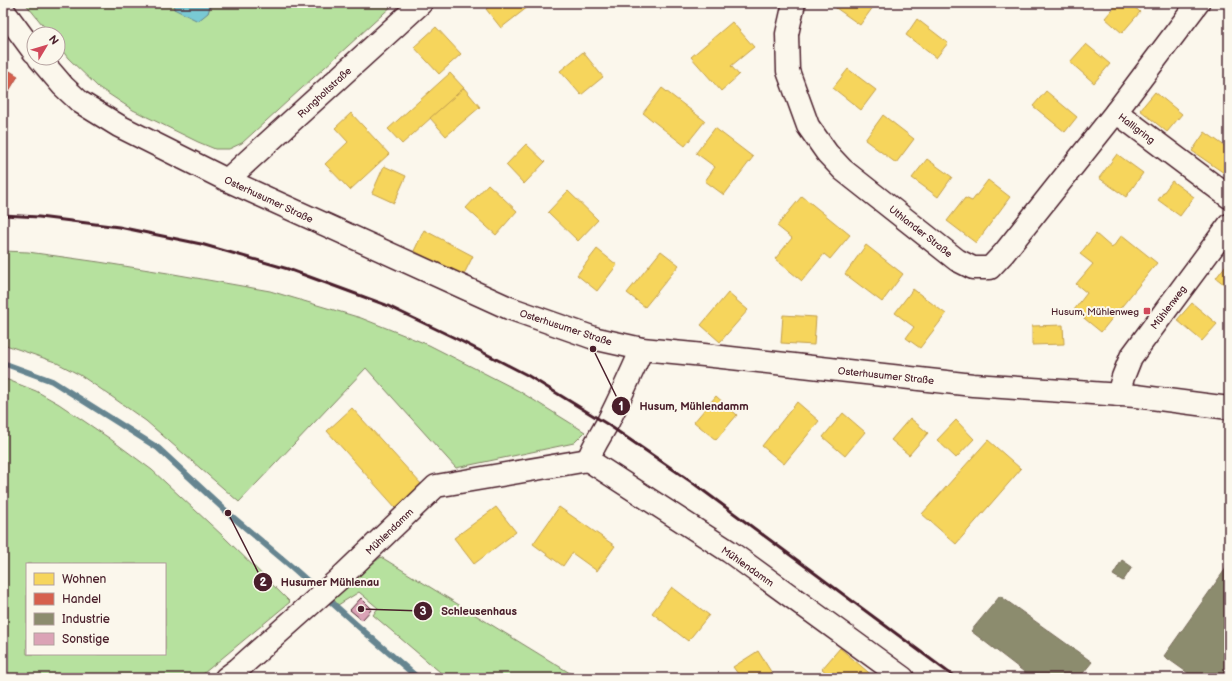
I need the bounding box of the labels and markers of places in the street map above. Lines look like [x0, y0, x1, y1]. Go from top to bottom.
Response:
place label: Husum, Mühlenweg [1051, 306, 1139, 318]
marker: Husum, Mühlenweg [1142, 306, 1152, 316]
callout: Husum, Mühlendamm [611, 395, 756, 418]
callout: Husumer Mühlenau [253, 570, 387, 593]
callout: Schleusenhaus [413, 600, 525, 623]

